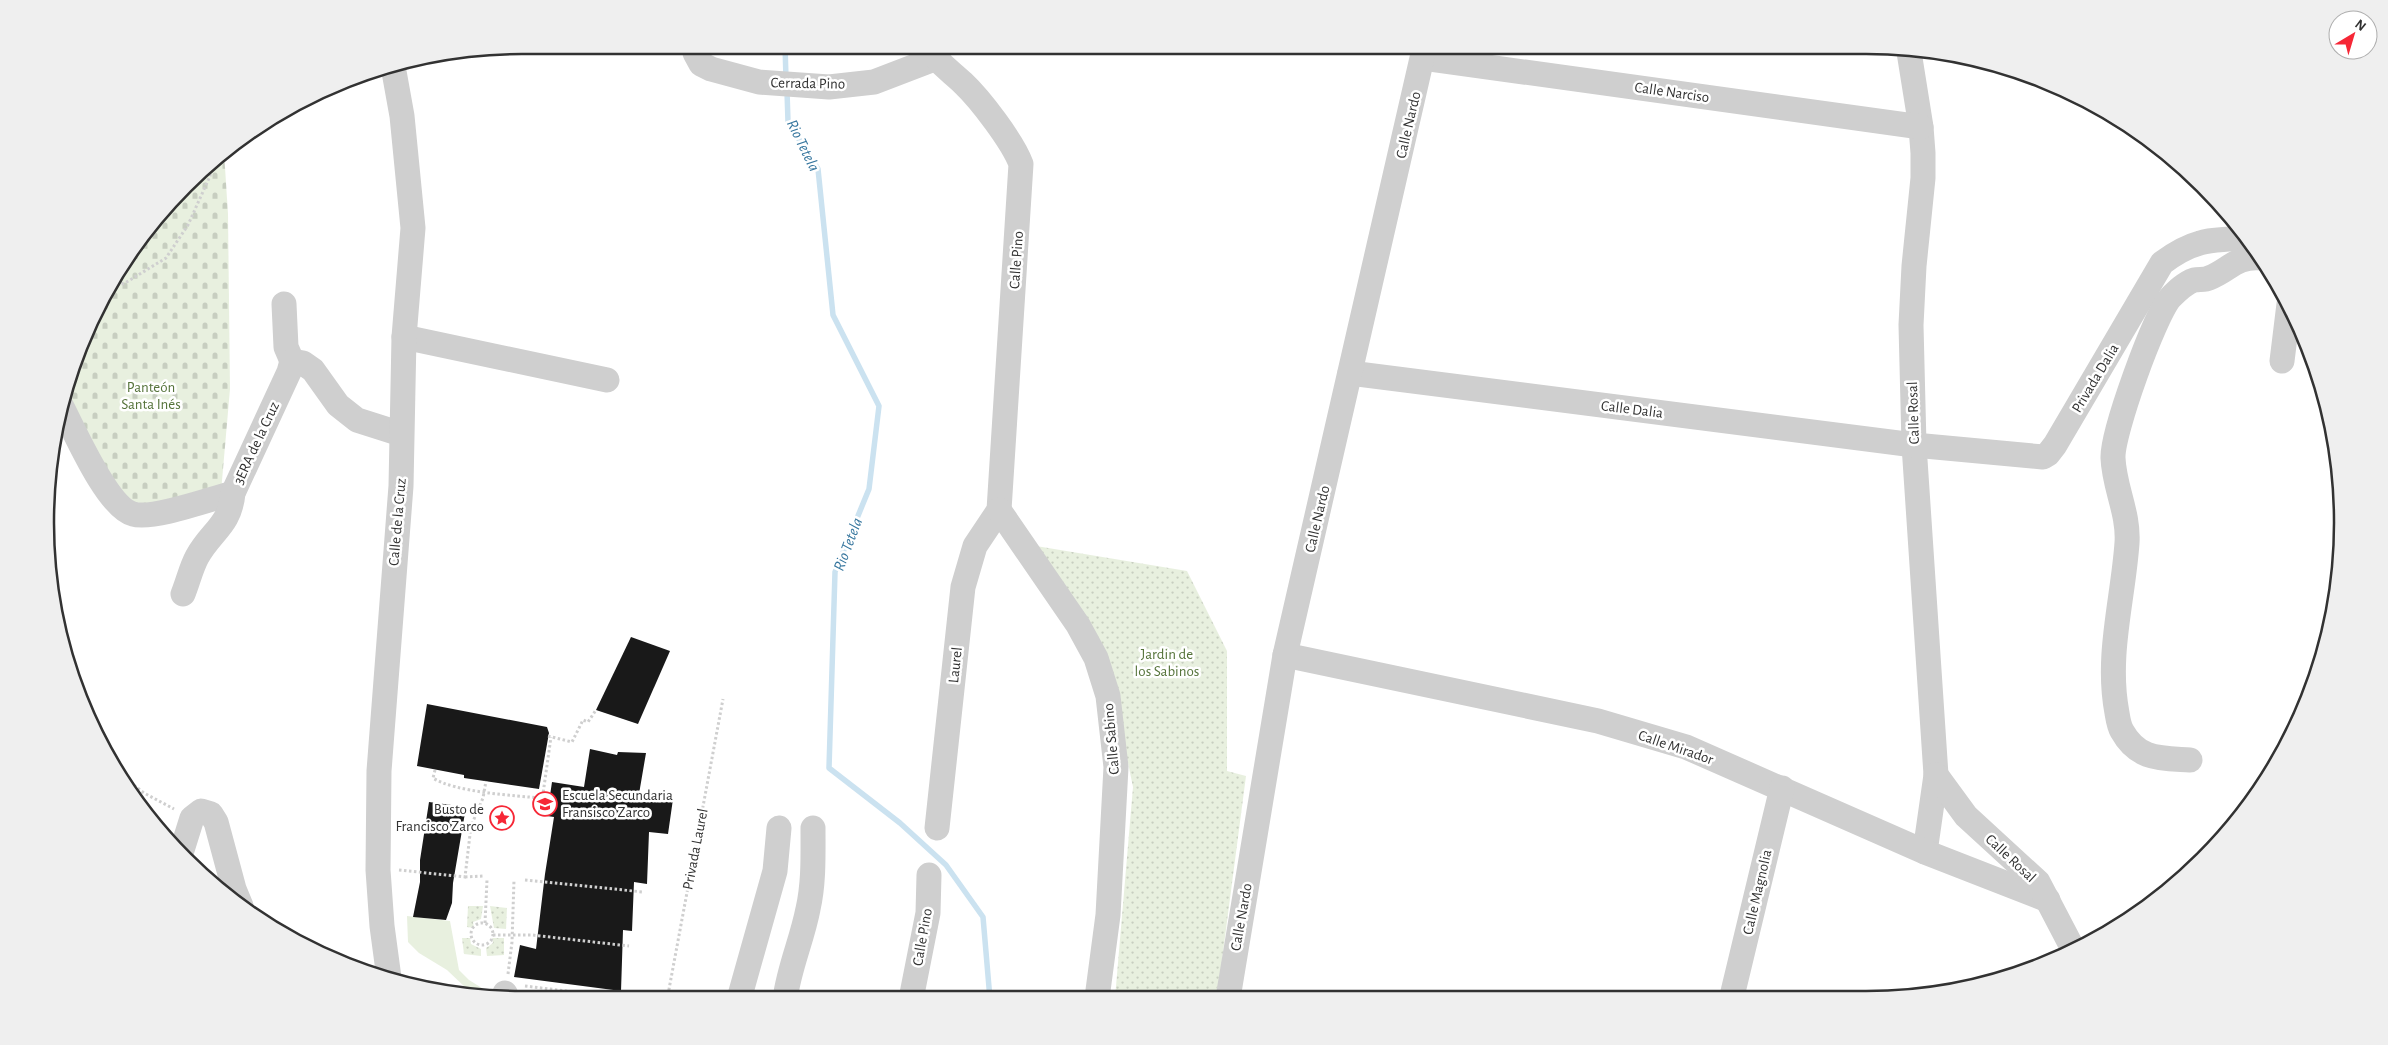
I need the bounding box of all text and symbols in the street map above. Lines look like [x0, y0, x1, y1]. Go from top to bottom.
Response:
north arrow [2328, 10, 2378, 60]
text: N [2352, 17, 2369, 34]
street label: Cerrada Pino [771, 75, 845, 92]
street label: Calle Narciso [1634, 80, 1710, 105]
street label: Calle Nardo [1394, 90, 1423, 160]
water label: Rio Tetela [784, 117, 822, 174]
street label: Calle Pino [1007, 231, 1026, 290]
street label: Privada Dalia [2069, 341, 2122, 415]
park label: Panteón Santa Inés [121, 380, 181, 412]
street label: Calle Rosal [1905, 381, 1922, 445]
street label: Calle Dalia [1600, 398, 1664, 421]
street label: 3ERA de la Cruz [231, 400, 282, 487]
street label: Calle de la Cruz [386, 478, 409, 567]
street label: Calle Nardo [1303, 484, 1332, 554]
water label: Rio Tetela [831, 516, 865, 573]
street label: Laurel [946, 646, 965, 684]
park label: Jardin de los Sabinos [1135, 647, 1199, 679]
street label: Calle Sabino [1101, 703, 1122, 775]
street label: Calle Mirador [1636, 728, 1716, 767]
place label: Escuela Secundaria Fransisco Zarco [562, 788, 673, 820]
school or university icon: Escuela Secundaria Fransisco Zarco [532, 791, 558, 817]
place label: Busto de Francisco Zarco [396, 802, 484, 834]
place icon: Busto de Francisco Zarco [489, 805, 515, 831]
street label: Privada Laurel [680, 807, 711, 891]
street label: Calle Rosal [1983, 831, 2039, 885]
street label: Calle Magnolia [1740, 848, 1775, 936]
street label: Calle Nardo [1228, 882, 1255, 952]
street label: Calle Pino [910, 907, 935, 967]

